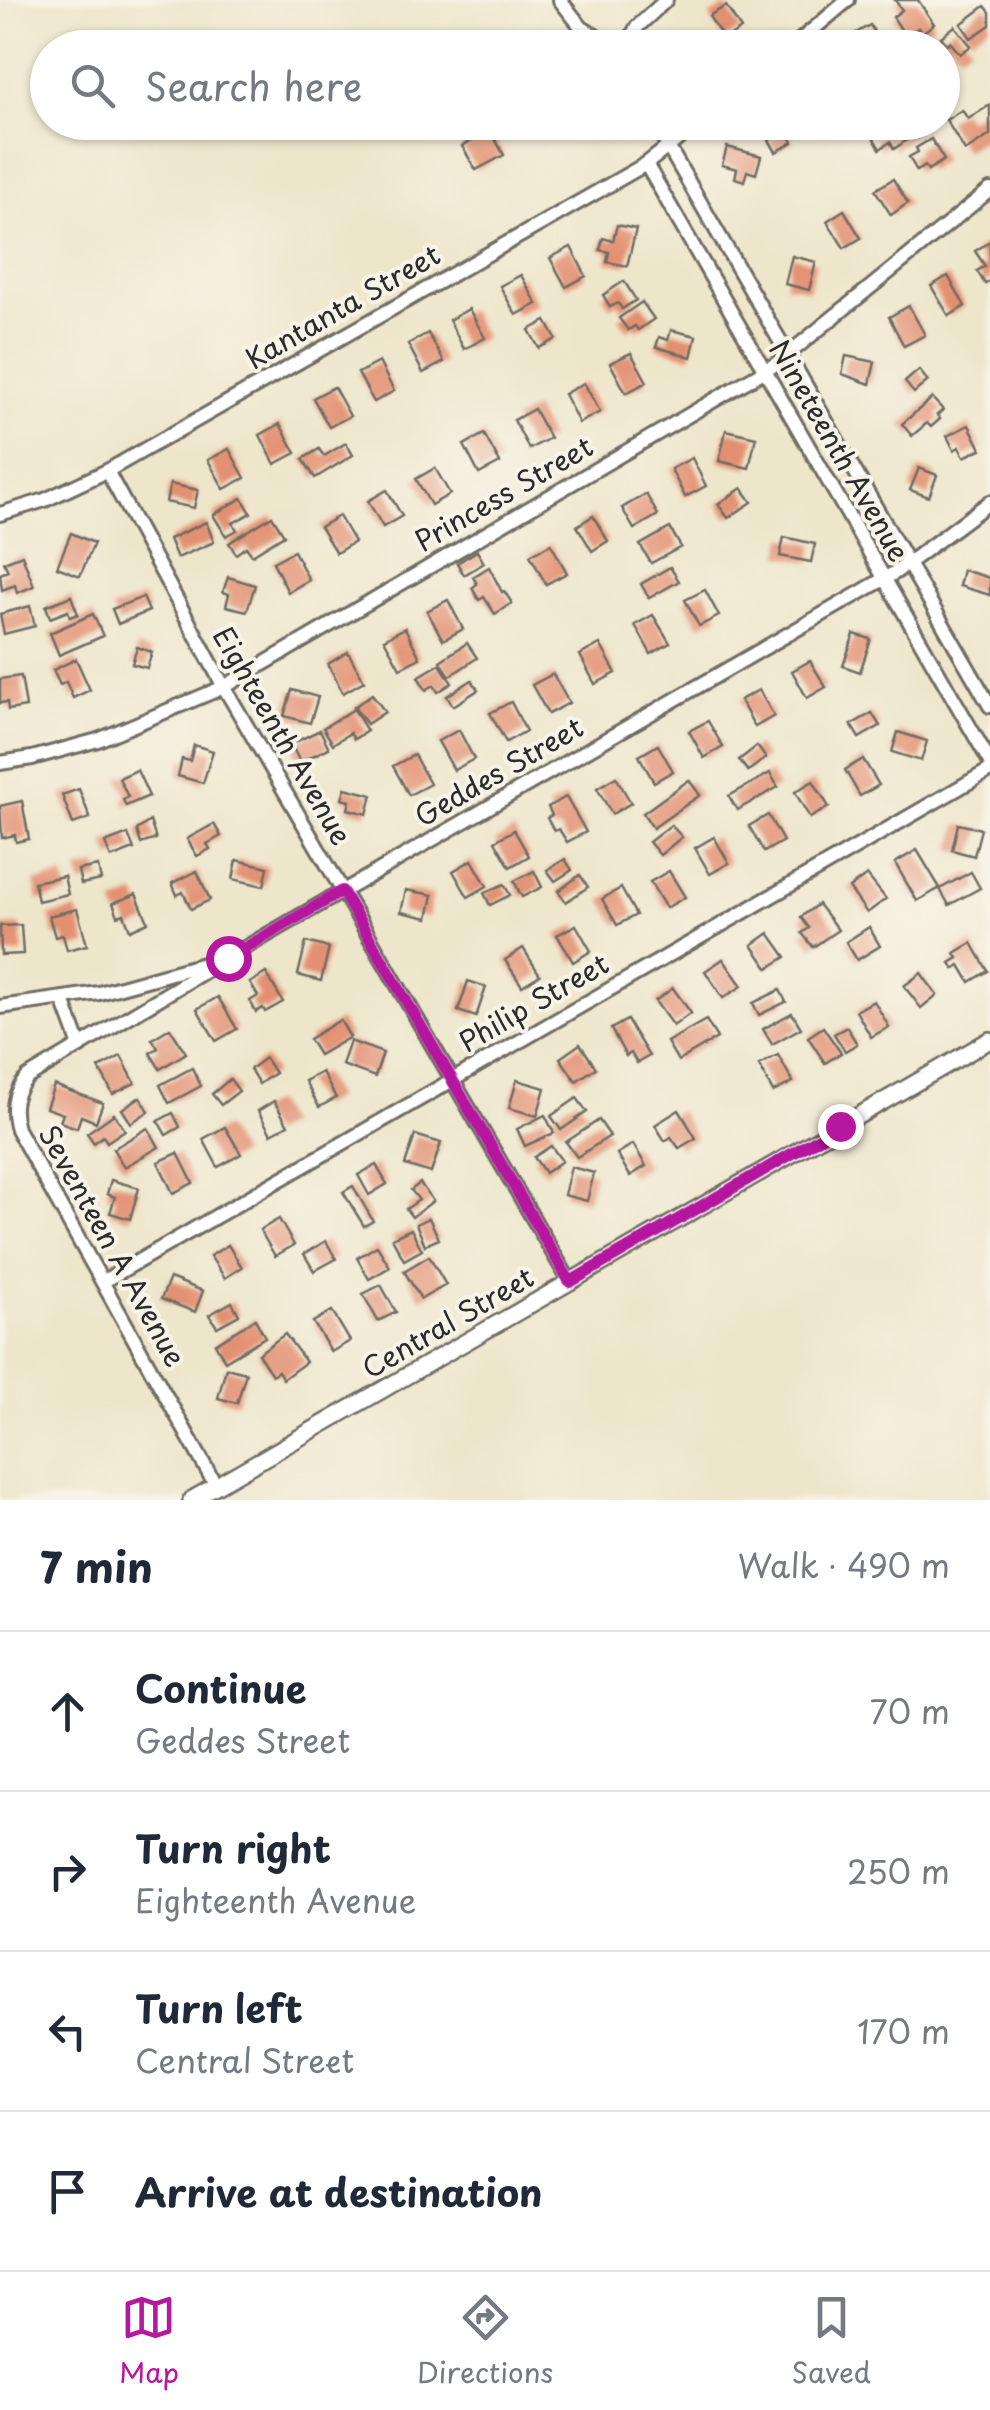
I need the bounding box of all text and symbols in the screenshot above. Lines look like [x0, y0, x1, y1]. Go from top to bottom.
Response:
search box [30, 30, 960, 140]
text: Search here [145, 57, 362, 114]
icon: search [65, 58, 120, 113]
street label: Kantanta Street [237, 232, 448, 379]
street label: Nineteenth Avenue [759, 331, 921, 569]
street label: Princess Street [406, 424, 600, 561]
street label: Eighteenth Avenue [203, 618, 363, 853]
street label: Geddes Street [406, 705, 591, 836]
route start [206, 936, 252, 982]
street label: Philip Street [450, 941, 616, 1062]
route end [818, 1104, 864, 1150]
street label: Seventeen A Avenue [29, 1117, 198, 1374]
street label: Central Street [353, 1255, 541, 1388]
text: 7 min [40, 1534, 153, 1597]
text: Walk · 490 m [738, 1541, 950, 1589]
text: Continue [135, 1659, 306, 1716]
icon: ahead [40, 1684, 95, 1739]
text: 70 m [870, 1687, 950, 1735]
text: Geddes Street [135, 1716, 350, 1764]
text: Turn right [135, 1819, 331, 1876]
icon: right [40, 1844, 95, 1899]
text: 250 m [847, 1847, 950, 1895]
text: Eighteenth Avenue [135, 1876, 416, 1924]
text: Turn left [135, 1979, 303, 2036]
icon: left [40, 2004, 95, 2059]
text: 170 m [857, 2007, 950, 2055]
text: Central Street [135, 2036, 354, 2084]
text: Arrive at destination [135, 2163, 543, 2220]
icon: arrive [40, 2164, 95, 2219]
tab: Map [119, 2290, 179, 2393]
tab: Directions [417, 2290, 553, 2393]
tab: Saved [791, 2290, 871, 2393]

